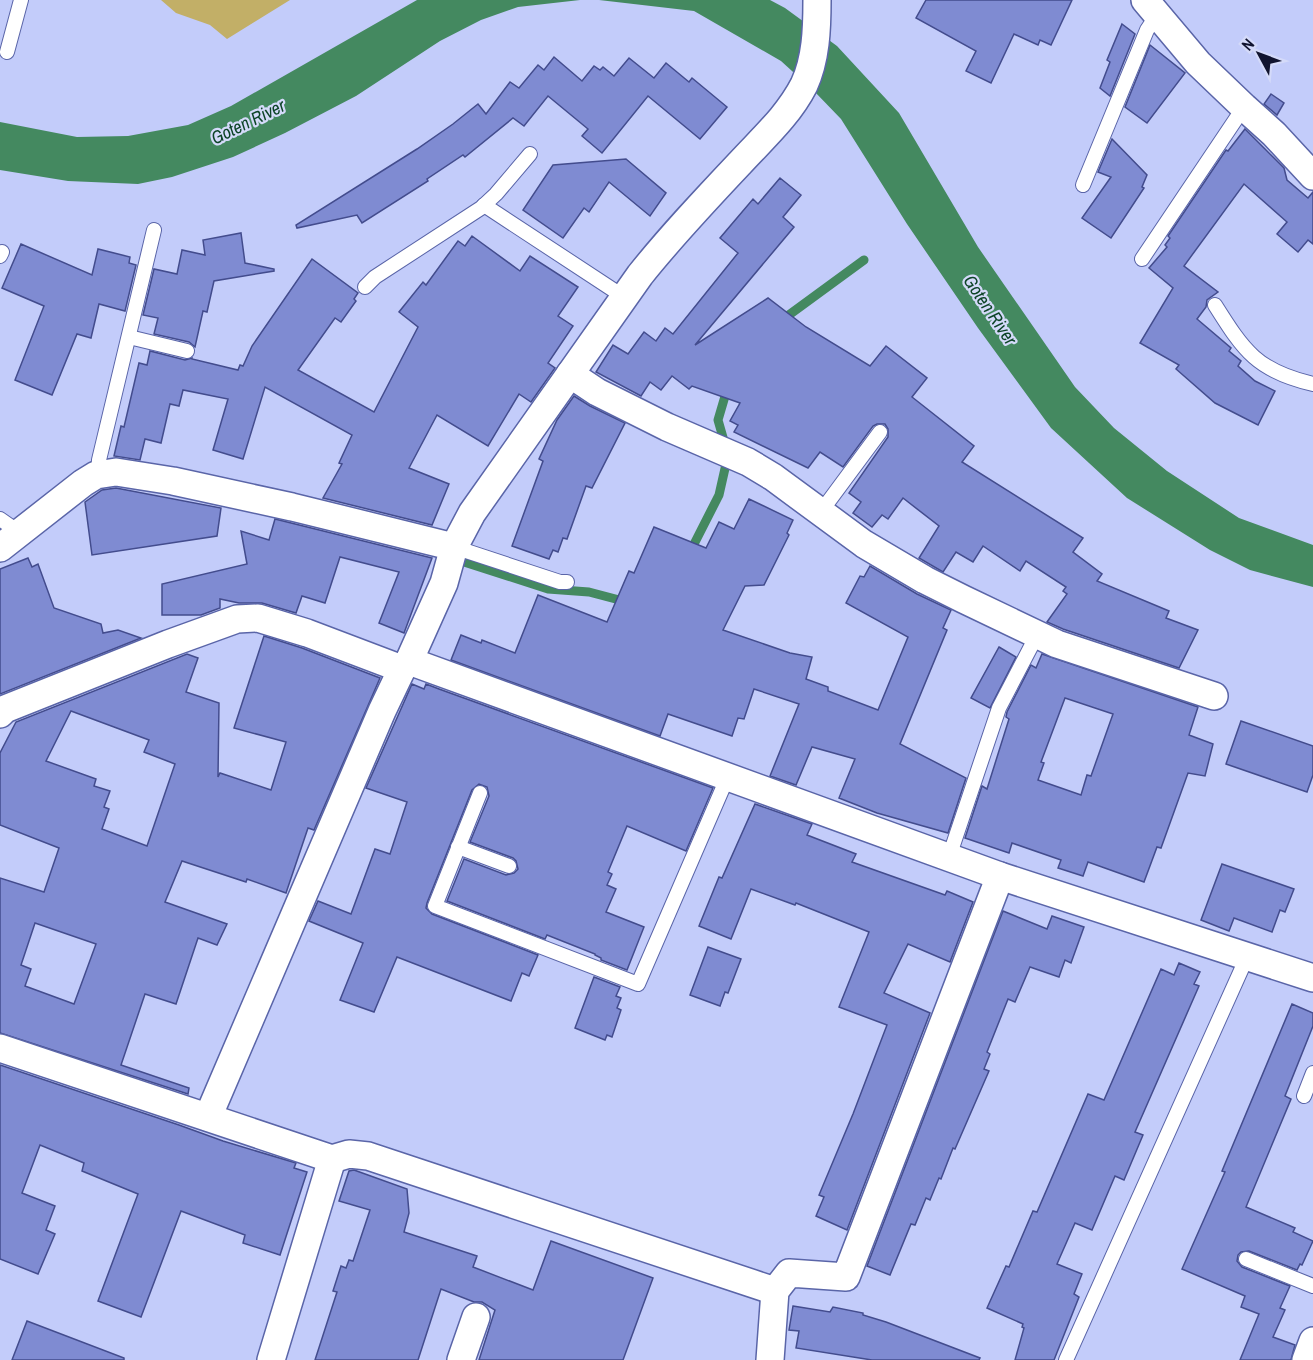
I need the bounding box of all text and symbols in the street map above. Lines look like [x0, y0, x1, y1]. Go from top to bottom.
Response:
north arrow [1229, 24, 1289, 84]
text: N [1236, 33, 1259, 55]
water label: Goten River [207, 92, 290, 150]
water label: Goten River [958, 270, 1024, 351]

